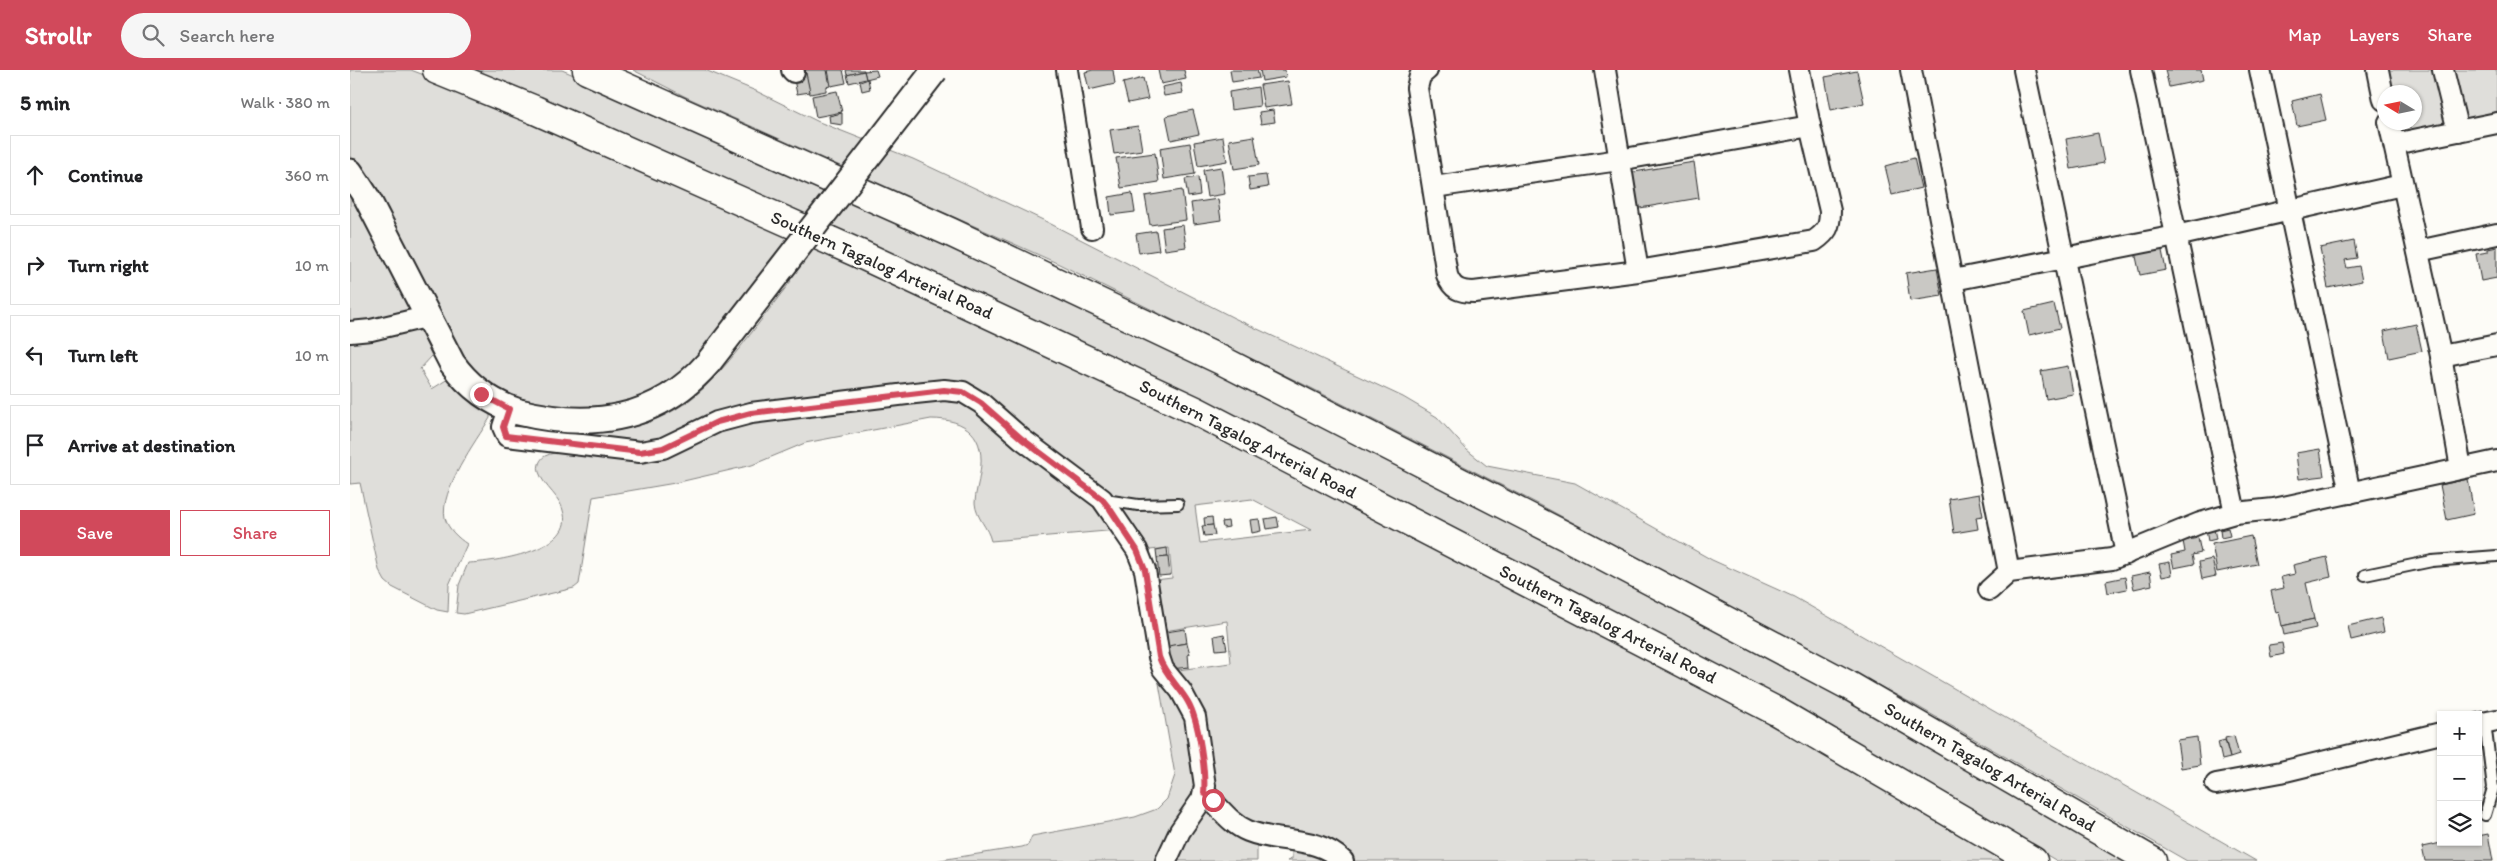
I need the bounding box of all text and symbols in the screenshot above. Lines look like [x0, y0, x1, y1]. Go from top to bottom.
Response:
search box [121, 13, 471, 58]
text: Strollr [25, 21, 91, 50]
icon: search [139, 21, 167, 49]
text: Search here [179, 24, 275, 47]
text: Map [2288, 24, 2321, 46]
text: Layers [2349, 24, 2399, 46]
text: Share [2427, 24, 2472, 46]
north arrow [2377, 85, 2422, 130]
text: 5 min [20, 90, 70, 115]
text: Walk · 380 m [240, 93, 330, 112]
icon: ahead [21, 161, 49, 189]
text: Continue [68, 164, 143, 187]
text: 360 m [285, 166, 329, 185]
street label: Southern Tagalog Arterial Road [767, 206, 997, 324]
icon: right [21, 251, 49, 279]
text: Turn right [68, 254, 149, 277]
text: 10 m [295, 256, 329, 275]
icon: left [21, 341, 49, 369]
text: Turn left [68, 344, 138, 367]
text: 10 m [295, 346, 329, 365]
street label: Southern Tagalog Arterial Road [1136, 375, 1361, 504]
route end [470, 383, 493, 406]
icon: arrive [21, 431, 49, 459]
text: Arrive at destination [68, 434, 235, 457]
button: Save [20, 510, 170, 556]
button: Share [180, 510, 330, 556]
street label: Southern Tagalog Arterial Road [1496, 560, 1721, 689]
street label: Southern Tagalog Arterial Road [1880, 697, 2100, 837]
map controls [2437, 711, 2482, 846]
button: + [2437, 711, 2482, 756]
button: − [2437, 756, 2482, 801]
route start [1202, 789, 1225, 812]
button: layers [2437, 801, 2482, 846]

